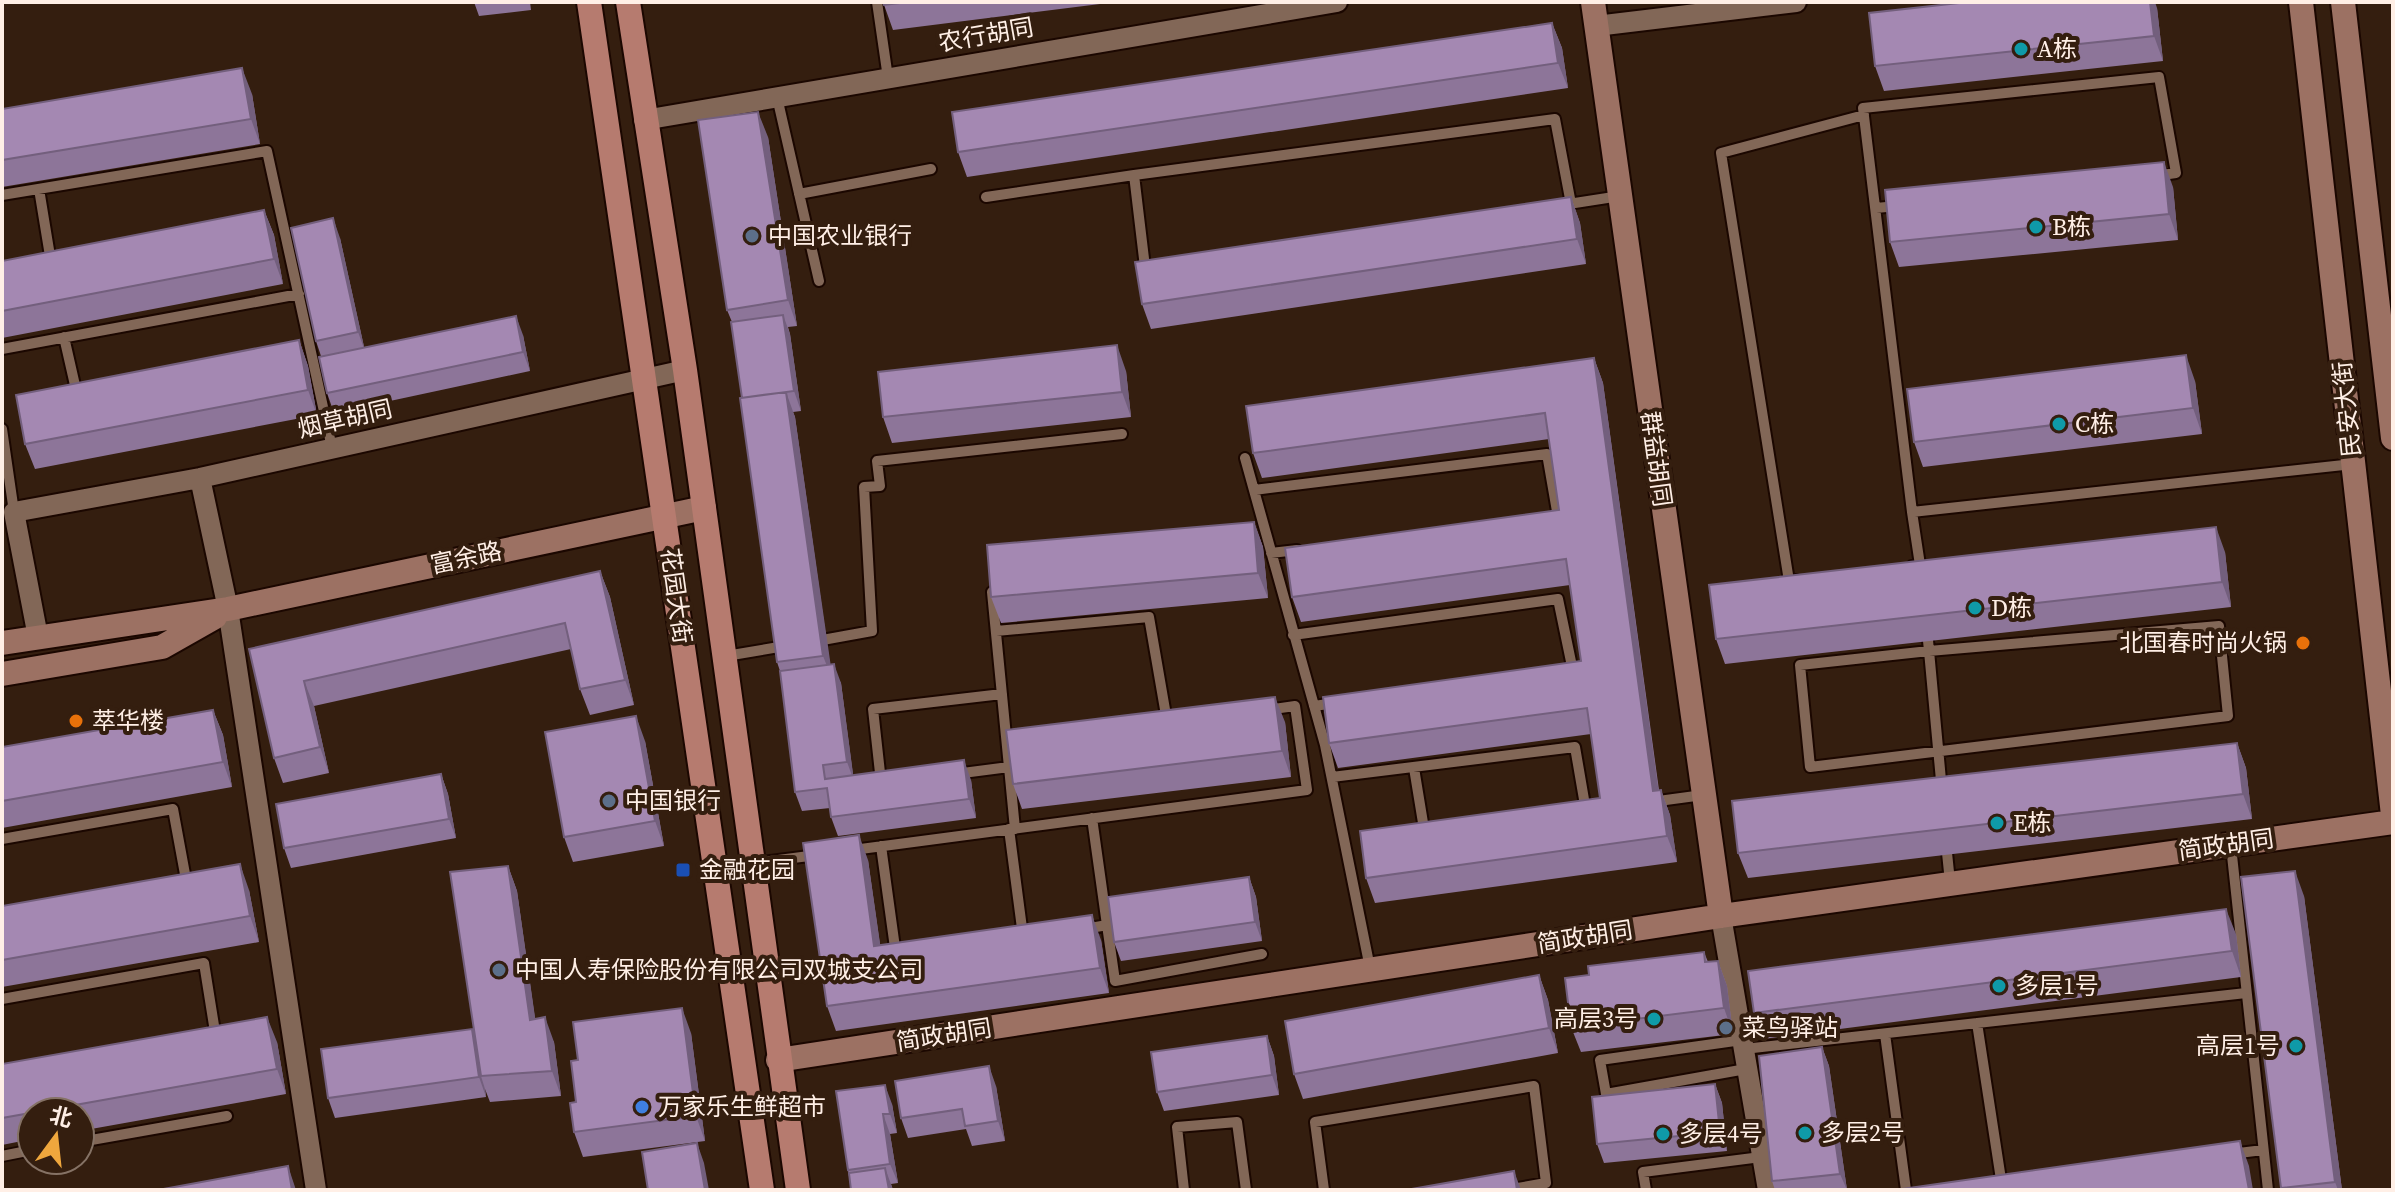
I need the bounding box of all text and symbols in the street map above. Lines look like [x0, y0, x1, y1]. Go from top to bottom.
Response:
street label: 农行胡同 [936, 10, 1036, 59]
place label: A栋 [2037, 32, 2077, 65]
marker: A栋 [2012, 40, 2030, 58]
place label: B栋 [2052, 210, 2091, 243]
marker: B栋 [2027, 218, 2045, 236]
place label: 中国农业银行 [768, 219, 912, 252]
marker: 中国农业银行 [743, 227, 761, 245]
street label: 民安大街 [2325, 360, 2368, 459]
street label: 烟草胡同 [294, 392, 395, 445]
place label: C栋 [2075, 407, 2114, 440]
street label: 群益胡同 [1633, 409, 1680, 509]
marker: C栋 [2050, 415, 2068, 433]
street label: 富余路 [427, 534, 505, 581]
street label: 花园大街 [653, 546, 700, 646]
place label: D栋 [1991, 591, 2032, 624]
marker: D栋 [1966, 599, 1984, 617]
place label: 北国春时尚火锅 [2119, 626, 2287, 659]
marker: 北国春时尚火锅 [2294, 634, 2312, 652]
place label: 萃华楼 [92, 704, 164, 737]
marker: 萃华楼 [67, 712, 85, 730]
place label: 中国银行 [625, 784, 721, 817]
marker: 中国银行 [600, 792, 618, 810]
place label: E栋 [2013, 806, 2051, 839]
marker: E栋 [1988, 814, 2006, 832]
street label: 简政胡同 [2176, 821, 2276, 868]
place label: 金融花园 [699, 853, 795, 886]
marker: 金融花园 [674, 861, 692, 879]
street label: 简政胡同 [1535, 913, 1635, 960]
place label: 中国人寿保险股份有限公司双城支公司 [515, 953, 923, 986]
marker: 中国人寿保险股份有限公司双城支公司 [490, 961, 508, 979]
place label: 多层1号 [2015, 969, 2099, 1002]
marker: 多层1号 [1990, 977, 2008, 995]
place label: 高层3号 [1554, 1002, 1638, 1035]
marker: 高层3号 [1645, 1010, 1663, 1028]
street label: 简政胡同 [894, 1011, 994, 1058]
place label: 菜鸟驿站 [1742, 1011, 1838, 1044]
marker: 菜鸟驿站 [1717, 1019, 1735, 1037]
place label: 高层1号 [2196, 1029, 2280, 1062]
marker: 高层1号 [2287, 1037, 2305, 1055]
place label: 万家乐生鲜超市 [658, 1090, 826, 1123]
north arrow [16, 1096, 96, 1176]
marker: 万家乐生鲜超市 [633, 1098, 651, 1116]
text: 北 [47, 1099, 76, 1134]
place label: 多层2号 [1821, 1116, 1905, 1149]
place label: 多层4号 [1679, 1117, 1763, 1150]
marker: 多层2号 [1796, 1124, 1814, 1142]
marker: 多层4号 [1654, 1125, 1672, 1143]

